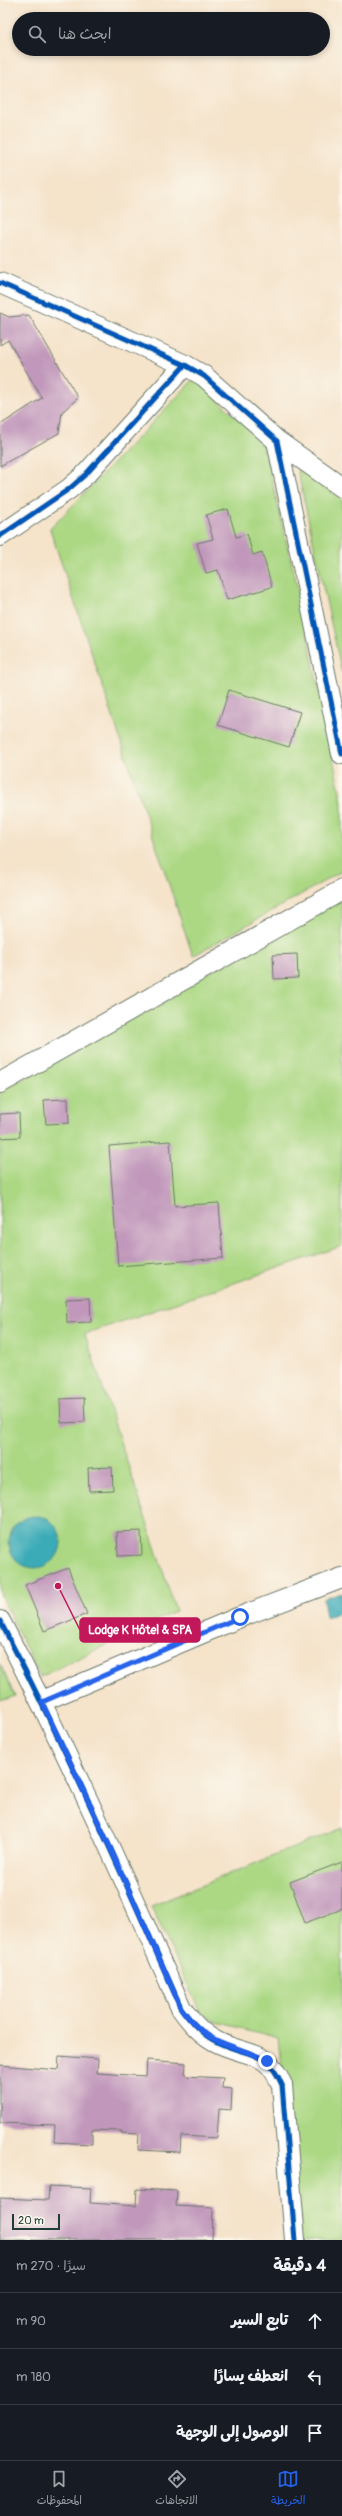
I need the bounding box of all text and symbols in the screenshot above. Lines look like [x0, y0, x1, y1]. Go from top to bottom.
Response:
search box [12, 12, 330, 56]
icon: search [26, 23, 48, 45]
text: ابحث هنا [58, 25, 111, 44]
route start [231, 1608, 249, 1626]
callout: Lodge K Hôtel & SPA [80, 1618, 200, 1642]
text: Lodge K Hôtel & SPA [88, 1623, 192, 1638]
route end [258, 2052, 276, 2070]
scale bar [12, 2212, 60, 2231]
text: 20 m [18, 2214, 44, 2227]
text: 4 دقيقة [273, 2255, 326, 2276]
text: سيرًا · 270 m [16, 2258, 86, 2274]
icon: ahead [304, 2310, 326, 2332]
text: تابع السير [231, 2311, 288, 2330]
text: 90 m [16, 2313, 46, 2329]
icon: left [304, 2366, 326, 2388]
text: انعطف يسارًا [214, 2367, 288, 2386]
text: 180 m [16, 2369, 51, 2385]
icon: arrive [304, 2422, 326, 2444]
text: الوصول إلى الوجهة [176, 2423, 288, 2442]
tab: المحفوظات [37, 2468, 82, 2510]
tab: الاتجاهات [155, 2468, 198, 2510]
tab: الخريطة [271, 2468, 305, 2510]

